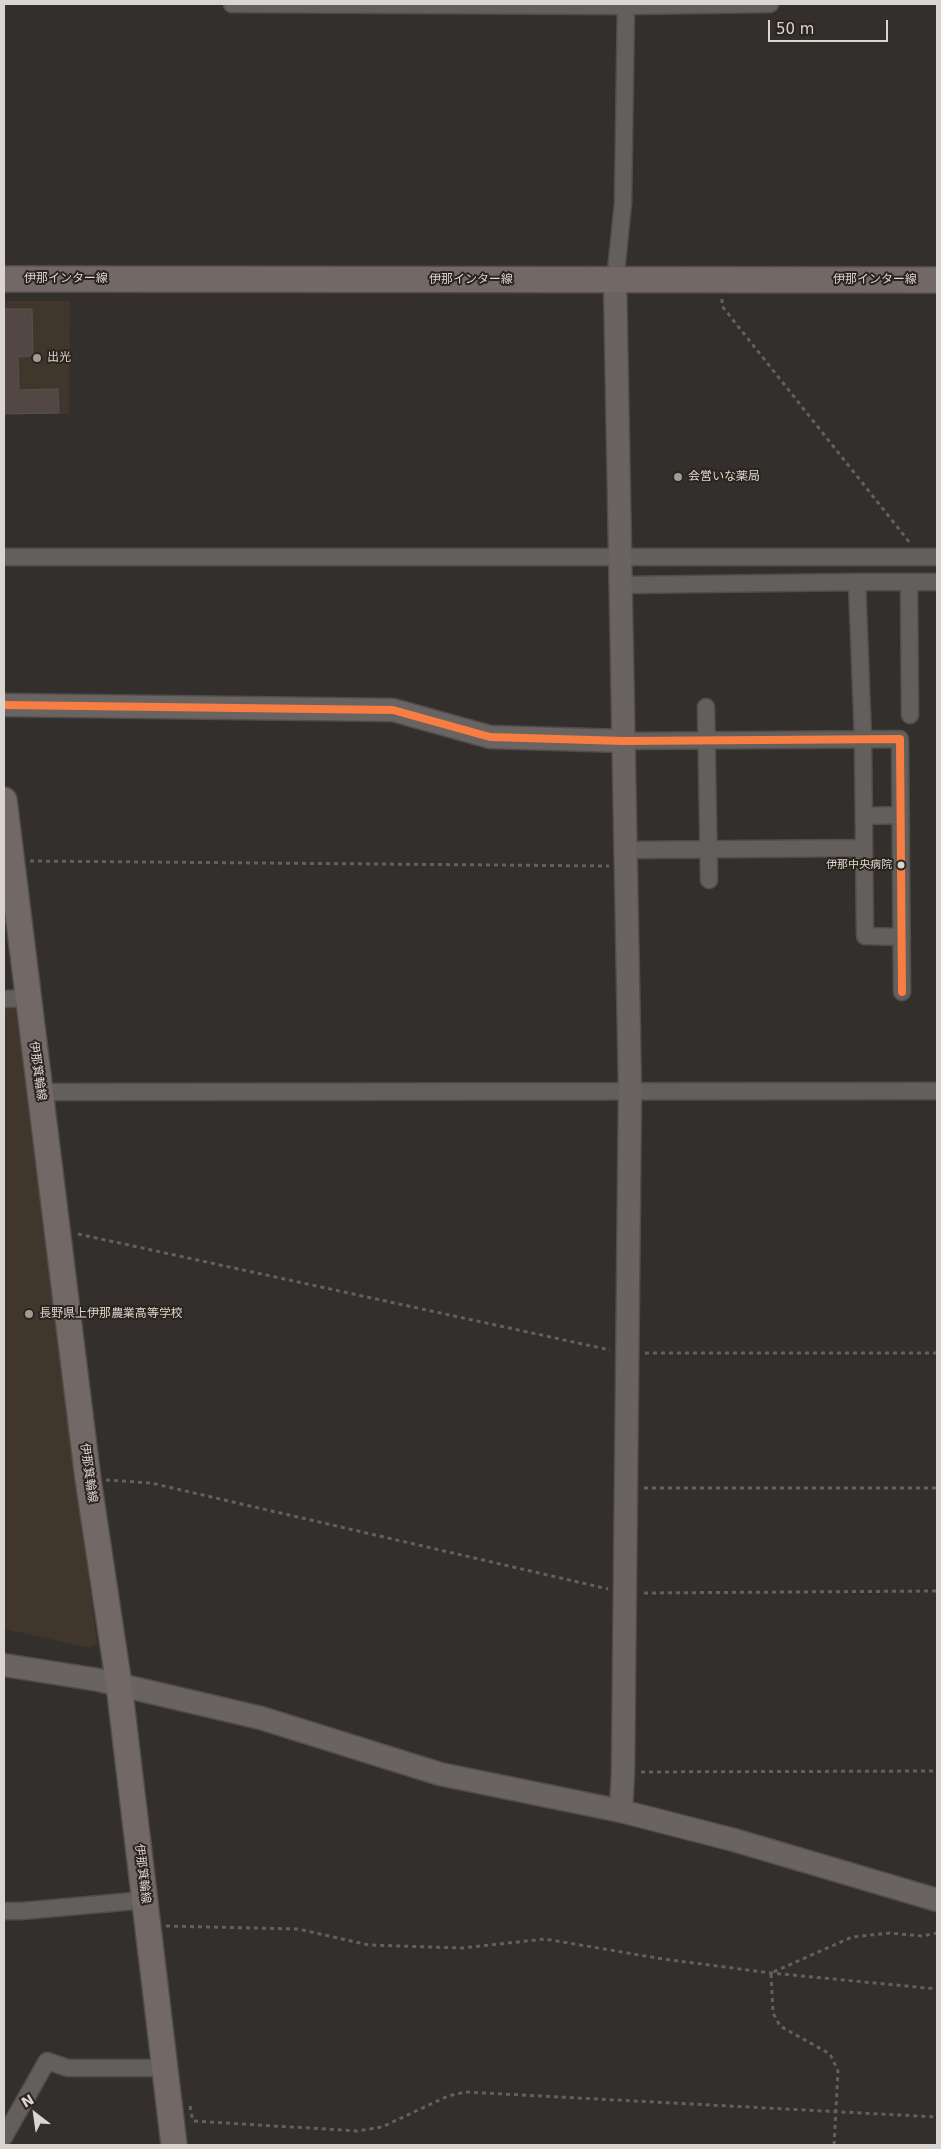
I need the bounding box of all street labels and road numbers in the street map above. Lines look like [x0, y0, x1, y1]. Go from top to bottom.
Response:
street label: 伊那インター線 [24, 272, 108, 286]
street label: 伊那インター線 [429, 273, 513, 287]
street label: 伊那インター線 [833, 273, 917, 287]
street label: 伊那箕輪線 [26, 1040, 48, 1102]
street label: 伊那箕輪線 [77, 1442, 99, 1504]
street label: 伊那箕輪線 [131, 1843, 153, 1905]

